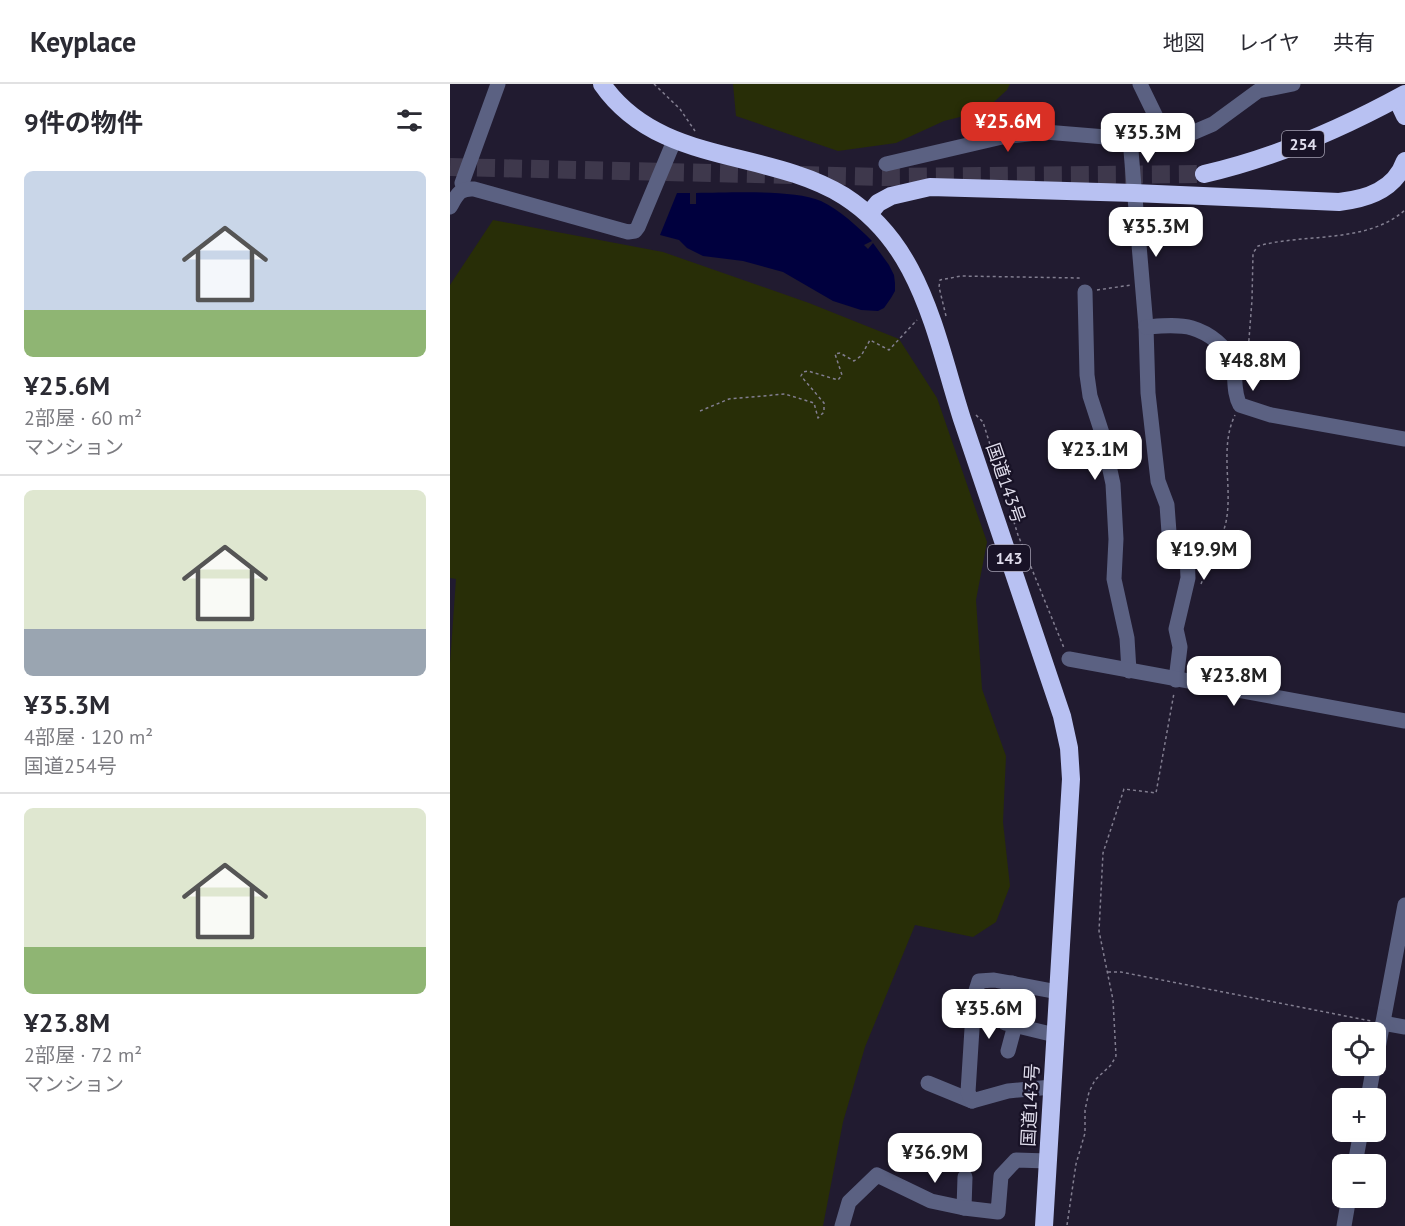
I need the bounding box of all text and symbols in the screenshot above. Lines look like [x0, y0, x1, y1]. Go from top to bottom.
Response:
text: Keyplace [30, 23, 136, 60]
text: 地図 [1163, 29, 1205, 56]
text: レイヤ [1238, 29, 1300, 56]
text: 共有 [1333, 29, 1375, 56]
pin: ¥25.6M [959, 102, 1057, 153]
icon: filters [393, 104, 426, 137]
text: 9件の物件 [24, 106, 143, 139]
text: ¥25.6M [975, 108, 1041, 134]
pin: ¥35.3M [1099, 113, 1197, 164]
text: ¥35.3M [1115, 119, 1181, 145]
road number: 254 [1282, 131, 1324, 157]
pin: ¥35.3M [1107, 207, 1205, 258]
icon: home [171, 210, 279, 318]
text: ¥35.3M [1123, 213, 1189, 239]
pin: ¥48.8M [1204, 341, 1302, 392]
text: ¥48.8M [1220, 347, 1286, 373]
text: ¥25.6M [24, 369, 110, 402]
text: 2部屋 · 60 m² [24, 405, 142, 431]
pin: ¥23.1M [1046, 430, 1144, 481]
text: マンション [24, 434, 124, 460]
text: ¥23.1M [1062, 436, 1128, 462]
street label: 国道143号 [982, 440, 1030, 526]
icon: home [171, 529, 279, 637]
pin: ¥19.9M [1155, 530, 1253, 581]
text: ¥19.9M [1171, 536, 1237, 562]
road number: 143 [988, 545, 1030, 571]
pin: ¥23.8M [1185, 656, 1283, 707]
text: ¥23.8M [1201, 662, 1267, 688]
text: ¥35.3M [24, 688, 110, 721]
text: 4部屋 · 120 m² [24, 724, 153, 750]
text: 国道254号 [24, 753, 117, 779]
icon: home [171, 847, 279, 955]
pin: ¥35.6M [940, 989, 1038, 1040]
text: ¥35.6M [956, 995, 1022, 1021]
text: ¥23.8M [24, 1006, 110, 1039]
map controls [1332, 1022, 1386, 1208]
button: locate [1332, 1022, 1386, 1076]
text: 2部屋 · 72 m² [24, 1042, 142, 1068]
street label: 国道143号 [1016, 1063, 1044, 1147]
text: マンション [24, 1071, 124, 1097]
button: + [1332, 1088, 1386, 1142]
pin: ¥36.9M [886, 1133, 984, 1184]
text: ¥36.9M [902, 1139, 968, 1165]
button: − [1332, 1154, 1386, 1208]

